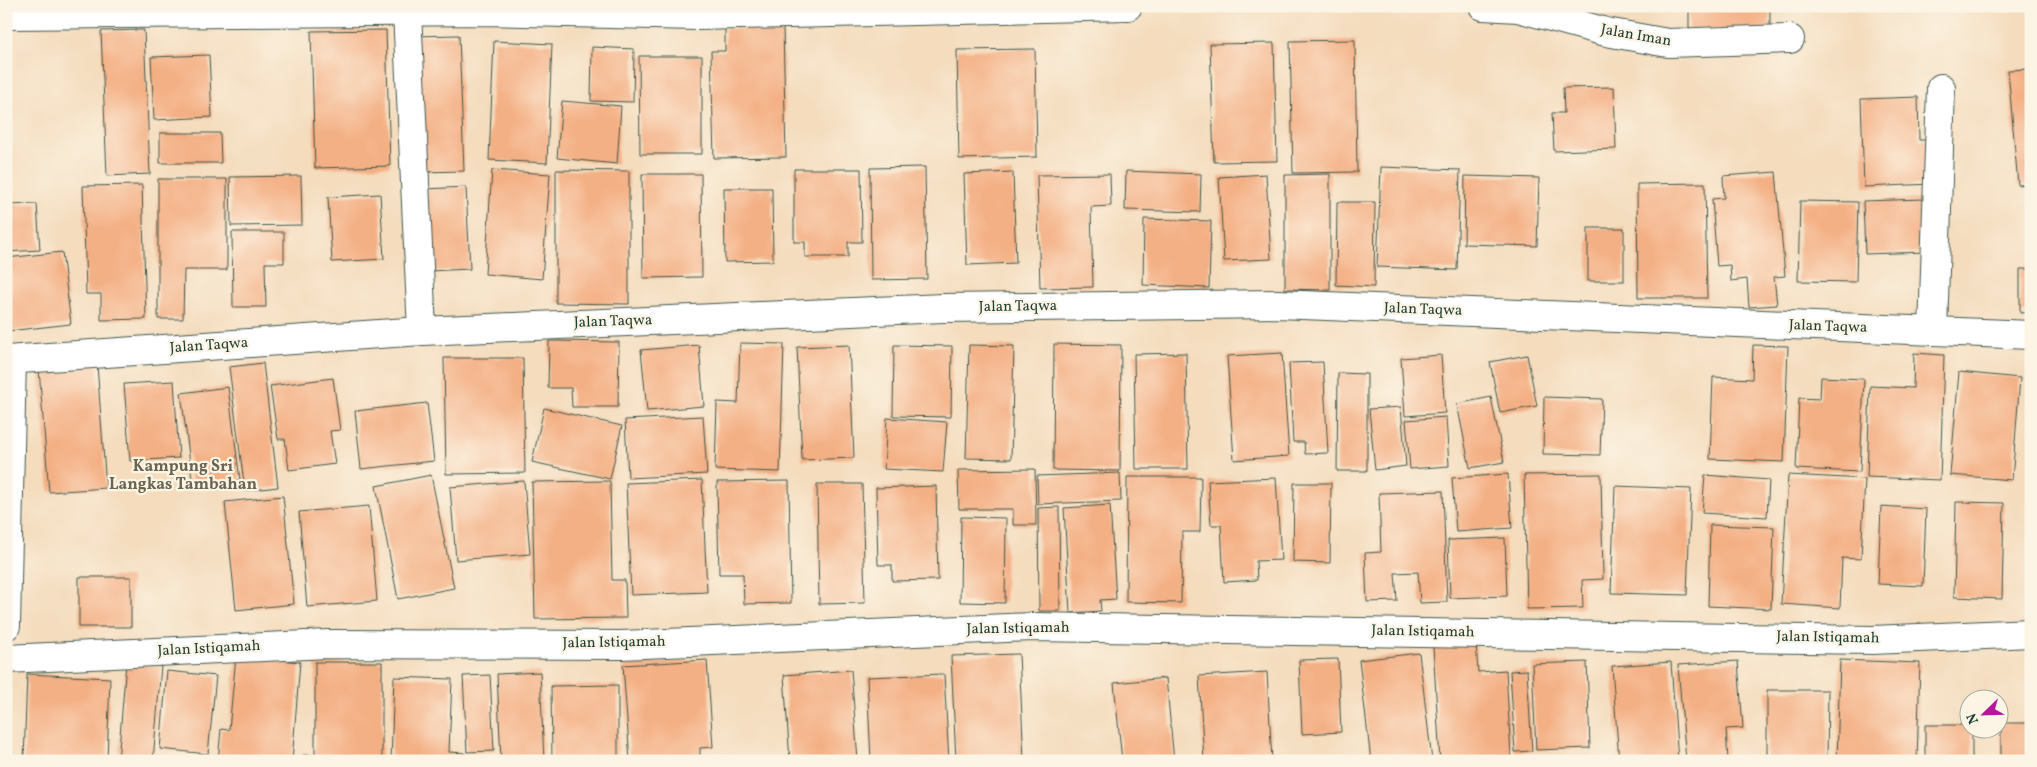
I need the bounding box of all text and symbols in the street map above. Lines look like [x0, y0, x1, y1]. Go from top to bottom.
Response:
street label: Jalan Iman [1599, 19, 1673, 53]
street label: Jalan Taqwa [979, 296, 1057, 318]
street label: Jalan Taqwa [1383, 298, 1463, 322]
street label: Jalan Taqwa [573, 310, 653, 334]
street label: Jalan Taqwa [1788, 315, 1868, 339]
street label: Jalan Taqwa [169, 333, 249, 359]
district label: Kampung Sri Langkas Tambahan [109, 456, 258, 496]
street label: Jalan Istiqamah [966, 618, 1070, 640]
street label: Jalan Istiqamah [1371, 621, 1475, 643]
street label: Jalan Istiqamah [1776, 627, 1880, 649]
street label: Jalan Istiqamah [562, 632, 666, 654]
street label: Jalan Istiqamah [157, 636, 261, 662]
north arrow [1960, 690, 2010, 740]
text: N [1963, 710, 1984, 727]

